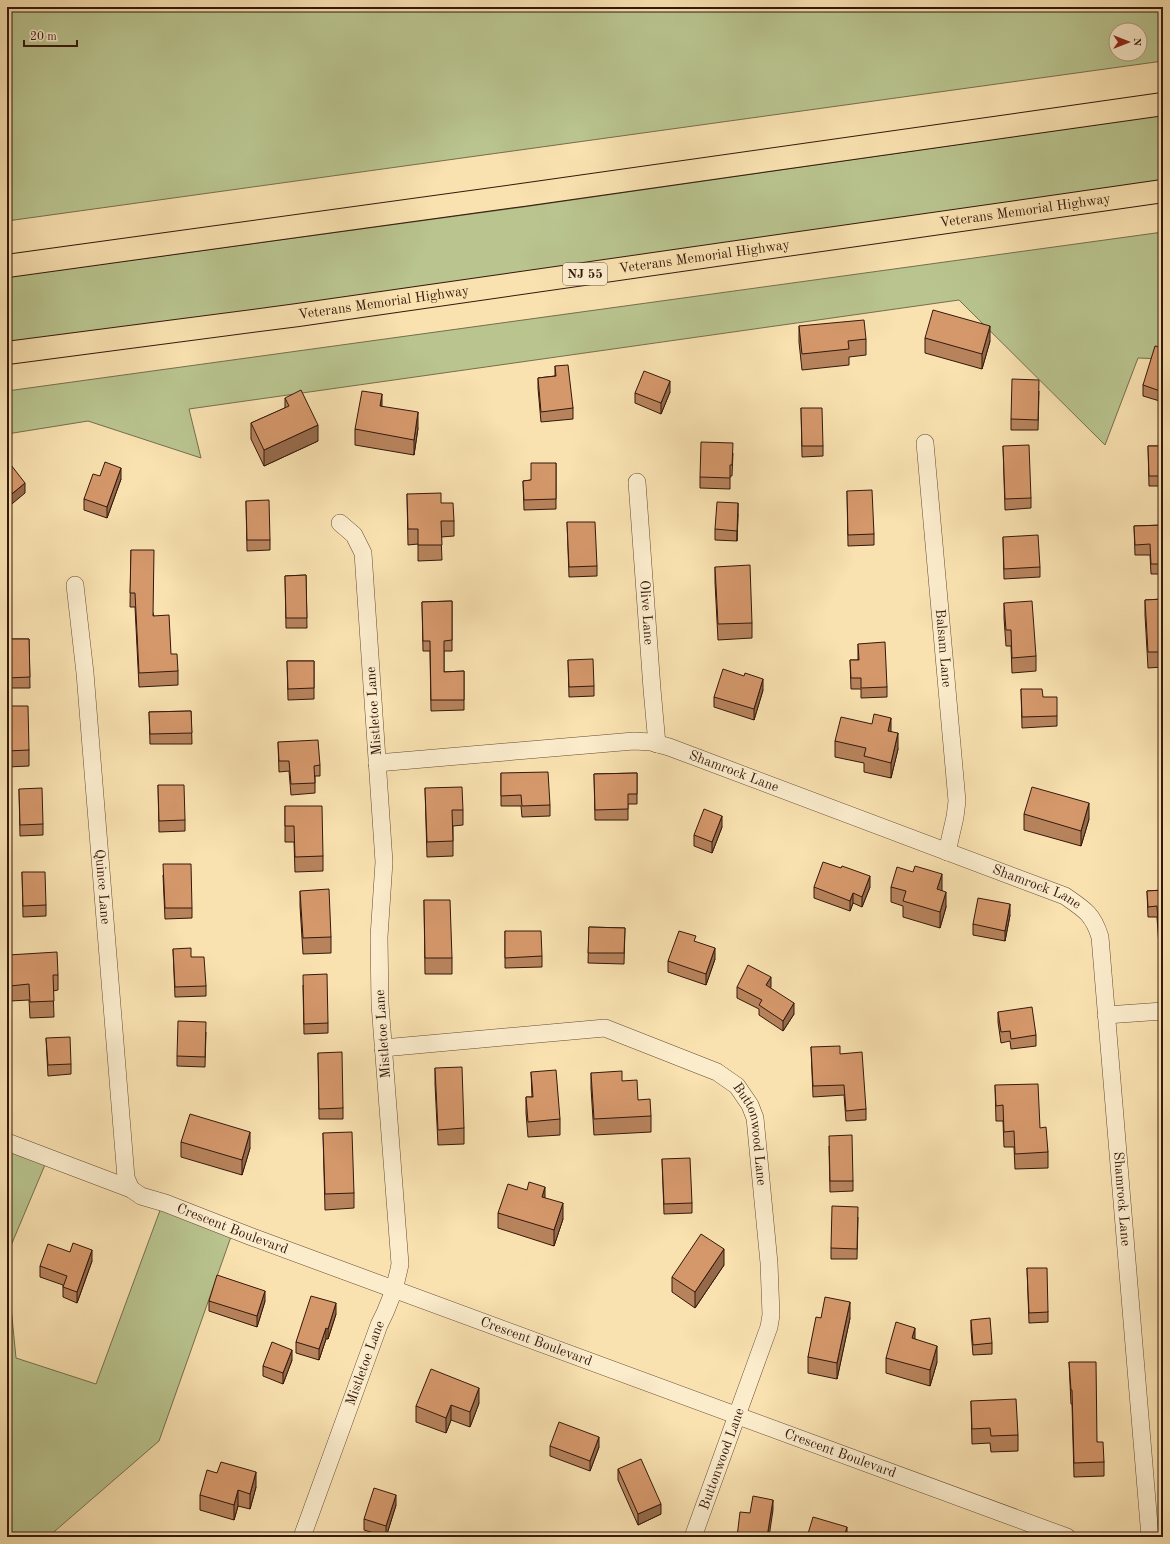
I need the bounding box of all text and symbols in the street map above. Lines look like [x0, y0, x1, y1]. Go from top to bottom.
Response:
scale bar [24, 22, 77, 48]
north arrow [1108, 22, 1148, 62]
text: 20 m [30, 31, 57, 43]
text: N [1131, 38, 1142, 47]
street label: Veterans Memorial Highway [939, 192, 1112, 230]
street label: Veterans Memorial Highway [618, 237, 791, 276]
road number: NJ 55 [563, 263, 607, 285]
street label: Veterans Memorial Highway [297, 283, 471, 322]
street label: Olive Lane [637, 580, 656, 645]
street label: Balsam Lane [933, 608, 954, 688]
street label: Mistletoe Lane [364, 666, 384, 756]
street label: Shamrock Lane [687, 748, 781, 795]
street label: Quince Lane [92, 849, 112, 925]
street label: Shamrock Lane [990, 862, 1084, 912]
street label: Mistletoe Lane [373, 989, 393, 1079]
street label: Buttonwood Lane [730, 1080, 769, 1186]
street label: Shamrock Lane [1111, 1151, 1133, 1247]
street label: Crescent Boulevard [175, 1201, 290, 1257]
street label: Crescent Boulevard [478, 1315, 594, 1369]
street label: Mistletoe Lane [343, 1318, 387, 1407]
street label: Buttonwood Lane [697, 1406, 747, 1512]
street label: Crescent Boulevard [782, 1427, 898, 1480]

